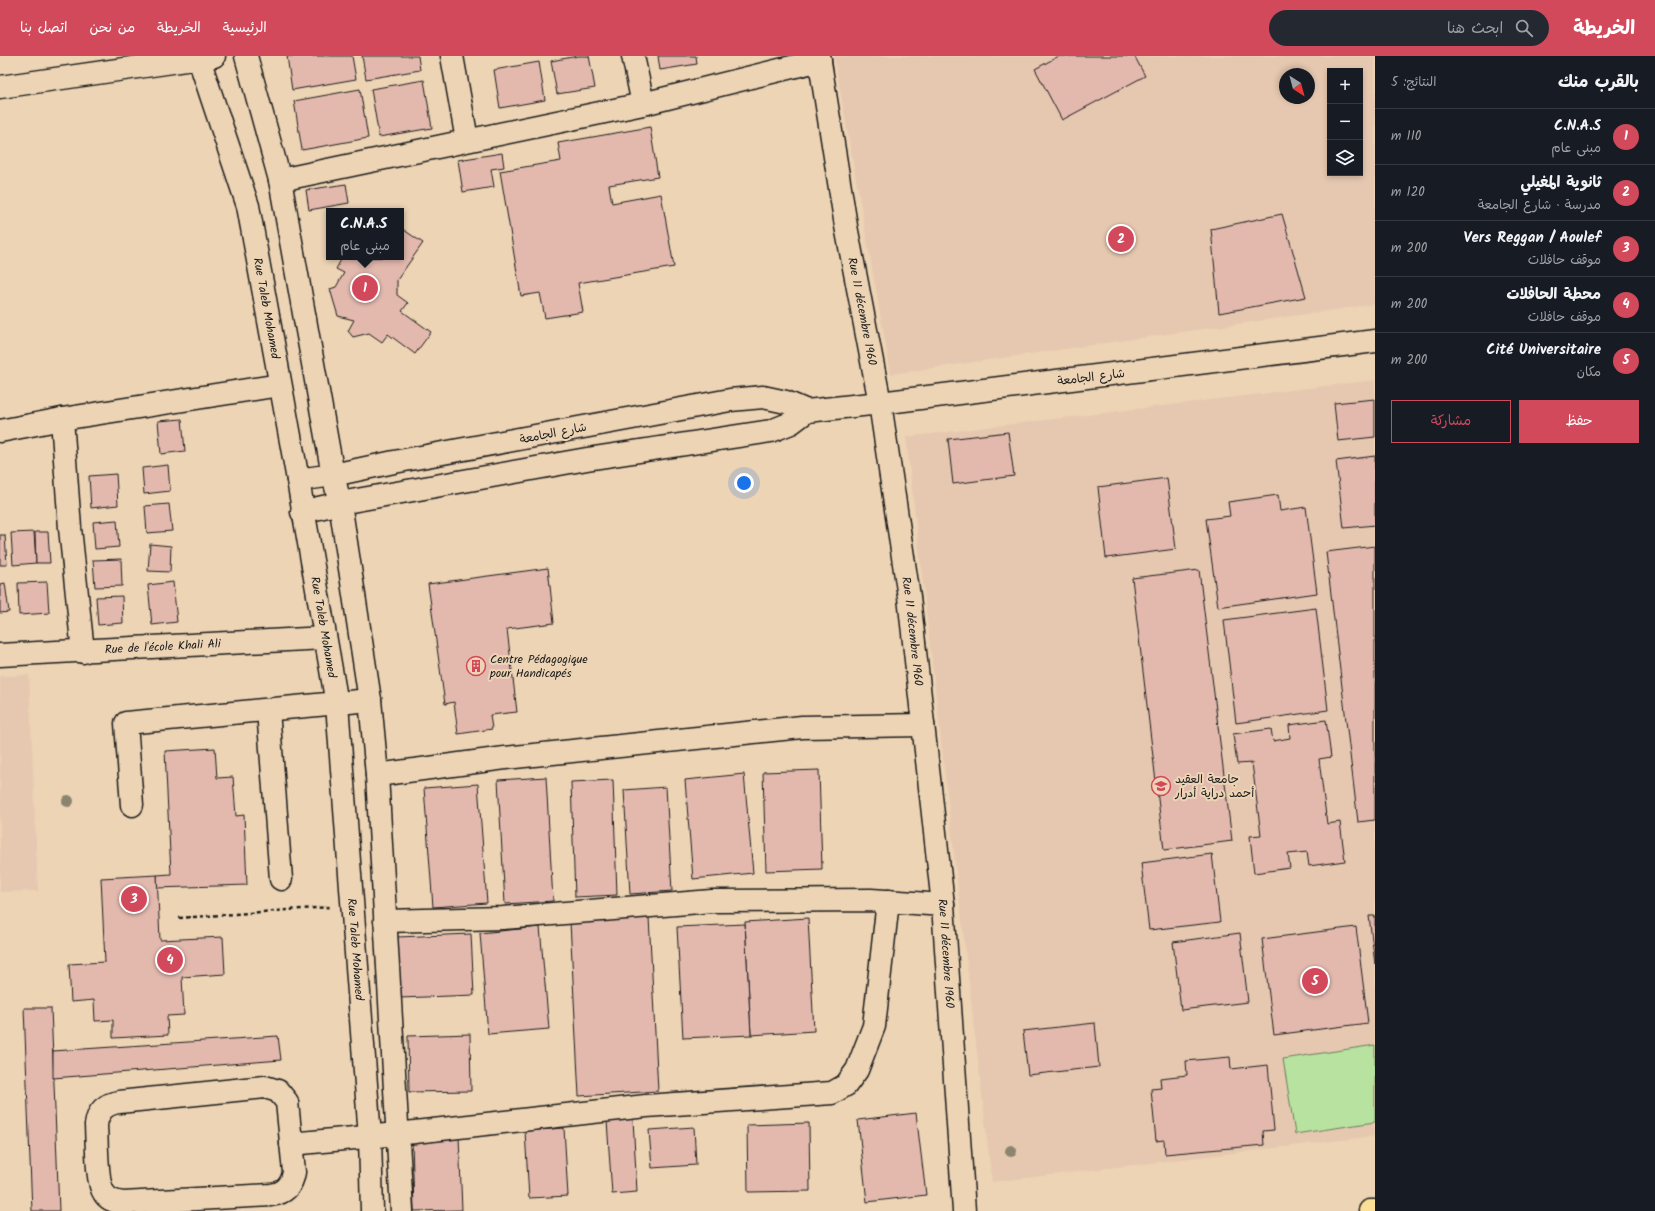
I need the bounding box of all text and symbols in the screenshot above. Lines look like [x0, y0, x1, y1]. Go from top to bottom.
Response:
search box [1269, 10, 1549, 46]
text: الخريطة [1573, 14, 1635, 44]
text: اتصل بنا [20, 17, 68, 39]
text: من نحن [90, 17, 135, 39]
text: الخريطة [157, 17, 201, 39]
text: الرئيسية [223, 17, 267, 39]
text: ابحث هنا [1447, 17, 1503, 41]
icon: search [1513, 17, 1535, 39]
north arrow [1279, 68, 1315, 104]
map controls [1327, 68, 1363, 176]
button: + [1327, 68, 1363, 104]
text: بالقرب منك [1558, 69, 1639, 96]
text: النتائج: 5 [1391, 72, 1436, 93]
button: − [1327, 104, 1363, 140]
text: C.N.A.S [1554, 114, 1601, 138]
text: 110 m [1391, 126, 1421, 147]
text: 1 [1624, 126, 1628, 147]
text: مبنى عام [1551, 138, 1601, 159]
button: layers [1327, 140, 1363, 176]
text: ثانوية المغيلي [1520, 171, 1601, 195]
text: 120 m [1391, 182, 1425, 203]
text: 2 [1622, 182, 1630, 203]
text: مدرسة · شارع الجامعة [1478, 195, 1601, 216]
popup [326, 208, 404, 260]
text: C.N.A.S [340, 212, 387, 236]
pin: 2 [1108, 224, 1134, 254]
text: Vers Reggan / Aoulef [1464, 226, 1601, 250]
text: مبنى عام [340, 236, 390, 257]
text: 200 m [1391, 238, 1427, 259]
text: 3 [1622, 238, 1630, 259]
text: موقف حافلات [1528, 250, 1601, 271]
street label: Rue Taleb Mohamed [248, 256, 285, 361]
street label: Rue 11 décembre 1960 [842, 256, 882, 367]
pin: 1 [352, 273, 378, 303]
text: محطة الحافلات [1506, 283, 1601, 307]
text: 200 m [1391, 294, 1427, 315]
text: 4 [1622, 294, 1630, 315]
text: موقف حافلات [1528, 307, 1601, 328]
text: Cité Universitaire [1486, 338, 1601, 362]
text: 200 m [1391, 350, 1427, 371]
text: 5 [1623, 350, 1629, 371]
text: مكان [1577, 362, 1601, 383]
street label: شارع الجامعة [1056, 364, 1126, 391]
button: مشاركة [1391, 400, 1511, 443]
button: حفظ [1519, 400, 1639, 443]
street label: شارع الجامعة [518, 418, 588, 449]
your location [734, 473, 754, 493]
street label: Rue Taleb Mohamed [305, 575, 341, 680]
street label: Rue 11 décembre 1960 [896, 575, 928, 687]
street label: Rue de l'école Khali Ali [104, 634, 222, 660]
place label: Centre Pédagogique pour Handicapés [489, 650, 588, 683]
building icon: Centre Pédagogique pour Handicapés [465, 655, 487, 677]
place label: جامعة العقيد أحمد دراية أدرار [1174, 770, 1254, 803]
school or university icon: جامعة العقيد أحمد دراية أدرار [1150, 775, 1172, 797]
pin: 3 [121, 884, 147, 914]
street label: Rue Taleb Mohamed [342, 897, 369, 1002]
street label: Rue 11 décembre 1960 [932, 898, 959, 1009]
pin: 4 [157, 945, 183, 975]
pin: 5 [1302, 966, 1328, 996]

